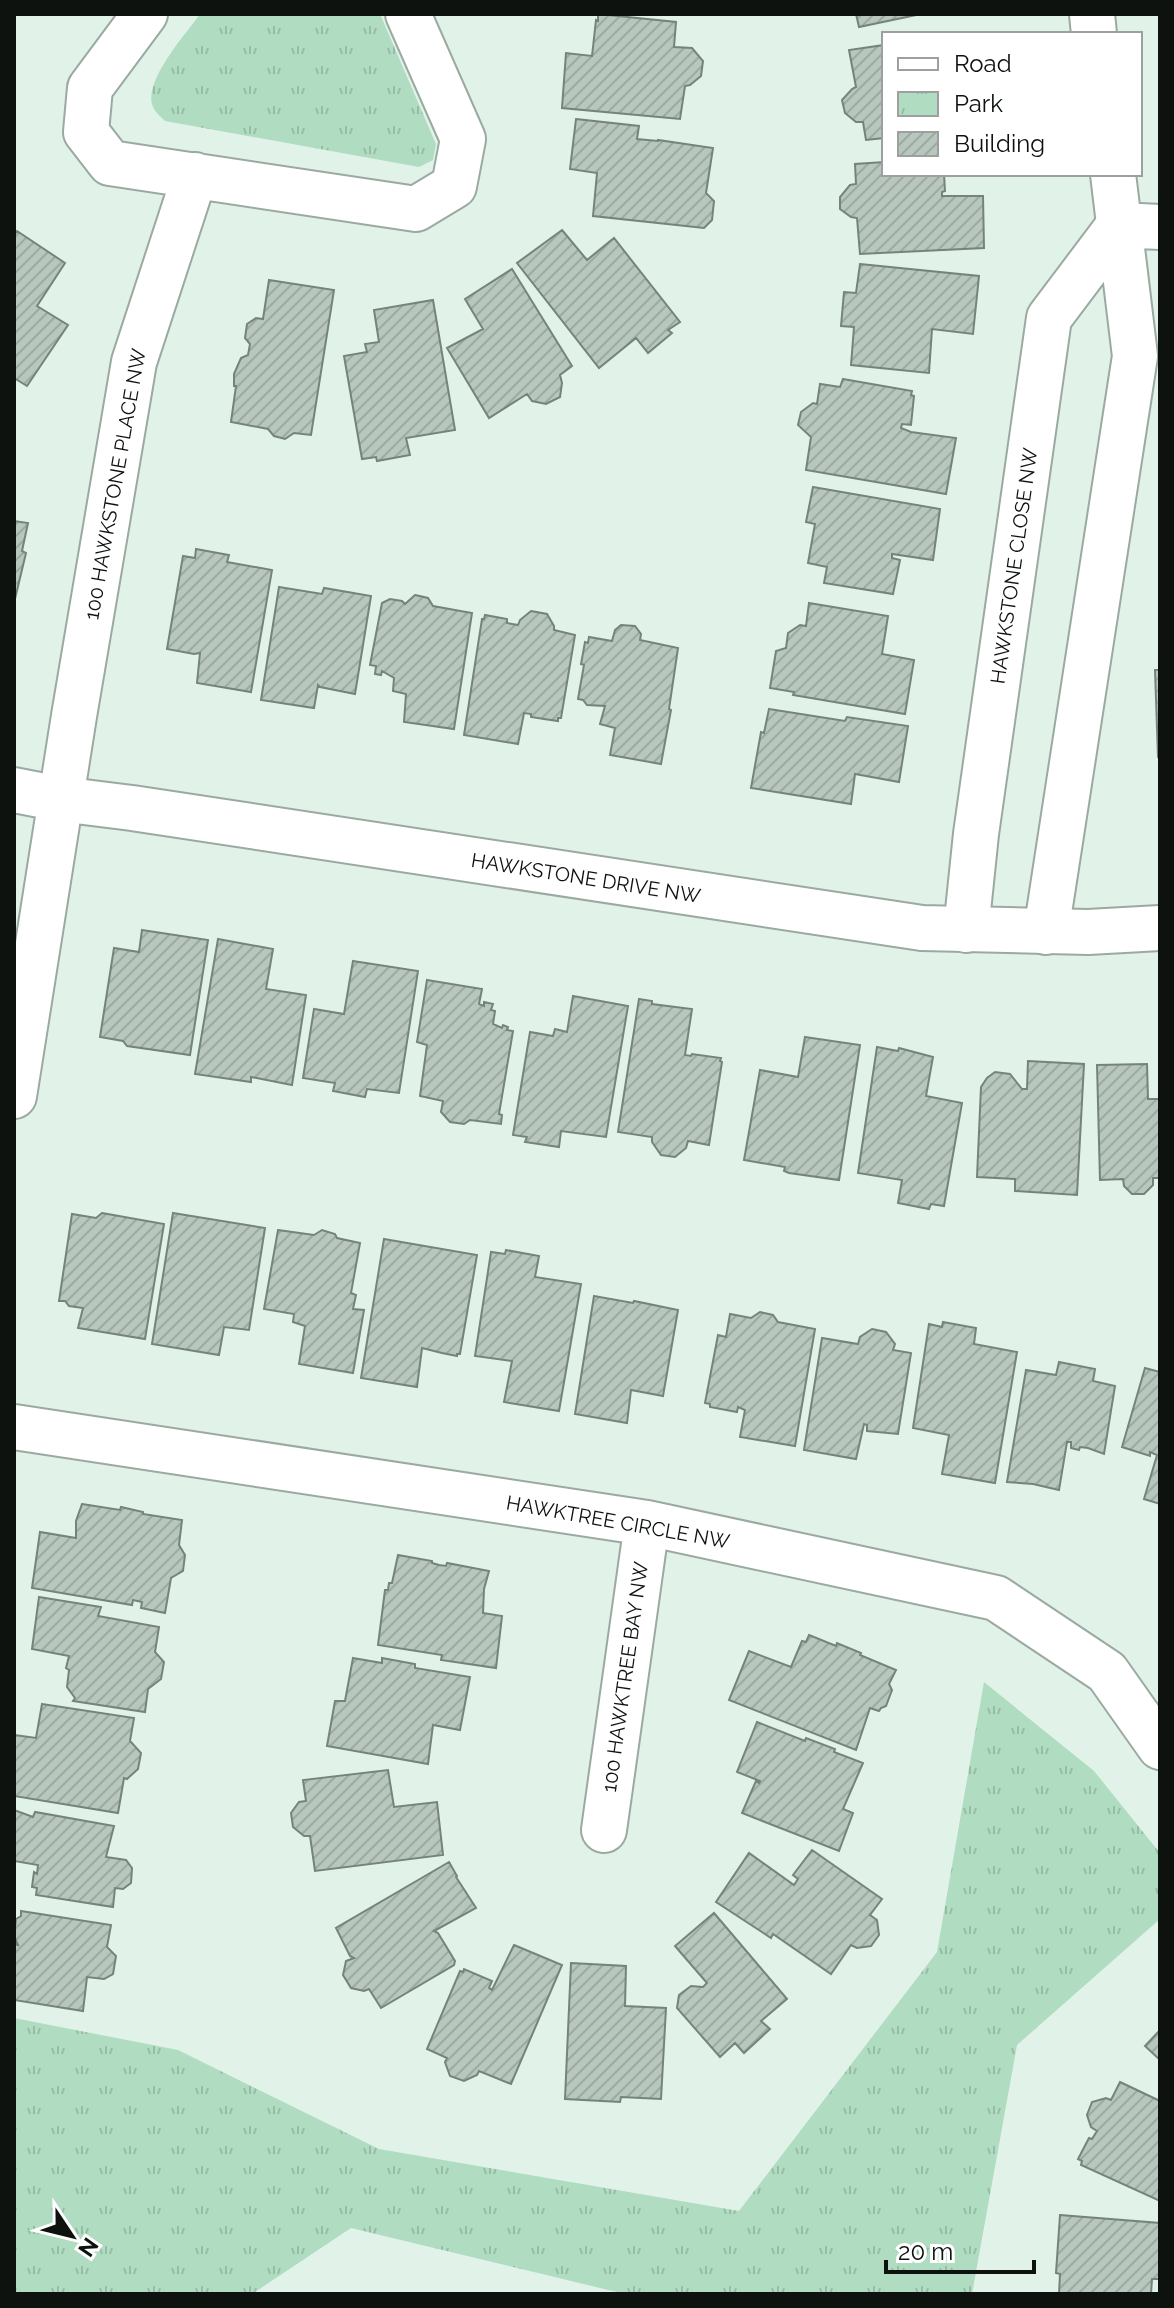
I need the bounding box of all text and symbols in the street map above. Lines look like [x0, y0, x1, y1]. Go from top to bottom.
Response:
legend [882, 32, 1142, 176]
text: Road [954, 49, 1012, 78]
text: Park [954, 89, 1003, 118]
text: Building [954, 129, 1045, 158]
street label: 100 HAWKSTONE PLACE NW [79, 346, 151, 622]
street label: HAWKSTONE CLOSE NW [986, 446, 1042, 686]
street label: HAWKSTONE DRIVE NW [470, 848, 703, 908]
street label: HAWKTREE CIRCLE NW [504, 1491, 732, 1553]
street label: 100 HAWKTREE BAY NW [597, 1560, 653, 1794]
north arrow [32, 2196, 112, 2276]
scale bar [886, 2224, 1034, 2274]
text: N [73, 2233, 104, 2262]
text: 20 m [898, 2237, 953, 2266]

